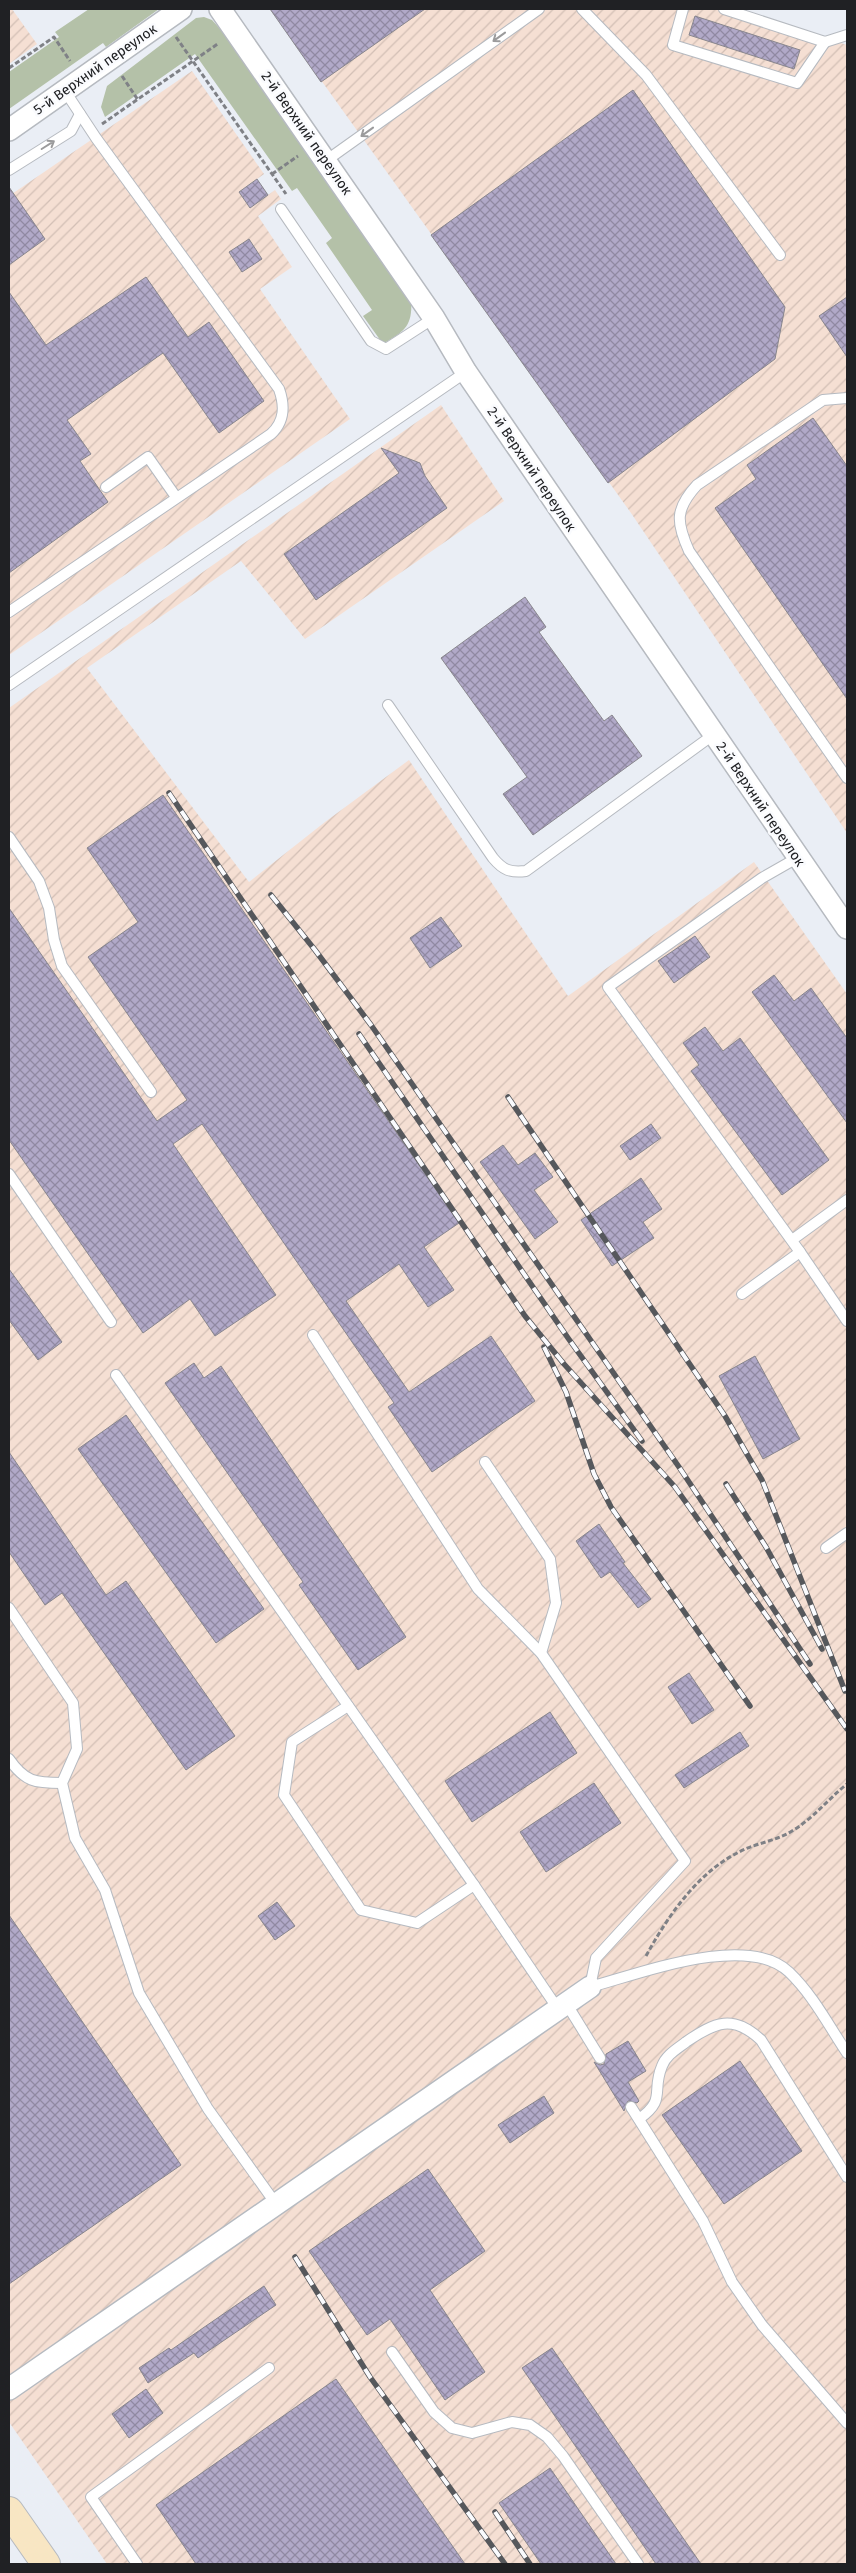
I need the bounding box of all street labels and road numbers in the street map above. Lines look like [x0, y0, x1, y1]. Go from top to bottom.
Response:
street label: 5-й Верхний переулок [30, 20, 161, 118]
street label: 2-й Верхний переулок [258, 68, 356, 199]
street label: 2-й Верхний переулок [484, 404, 580, 535]
street label: 2-й Верхний переулок [713, 739, 809, 870]

